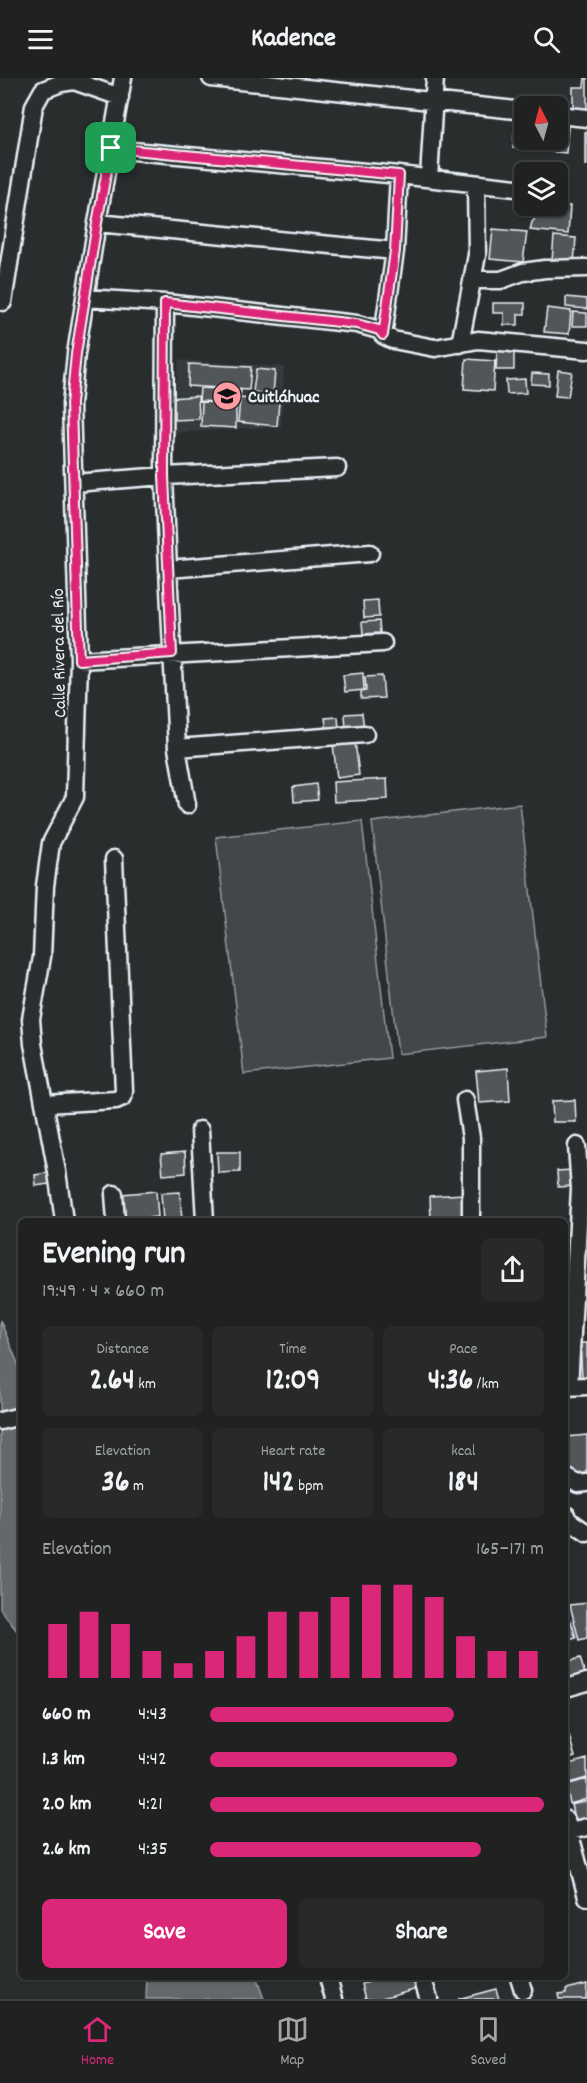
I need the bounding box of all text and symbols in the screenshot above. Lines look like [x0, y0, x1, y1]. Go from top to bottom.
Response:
text: Kadence [251, 20, 336, 59]
icon: menu [24, 23, 57, 56]
icon: search [530, 23, 563, 56]
north arrow [514, 96, 568, 150]
map controls [514, 96, 568, 216]
pin [85, 122, 136, 173]
icon: arrive [94, 131, 127, 164]
button: layers [514, 162, 568, 216]
school or university icon: Cuitláhuac [211, 380, 243, 412]
place label: Cuitláhuac [248, 386, 320, 411]
street label: Calle Rivera del Río [47, 588, 74, 718]
text: Evening run [42, 1232, 186, 1279]
button: share [481, 1238, 544, 1301]
text: 19:49 · 4 × 660 m [42, 1278, 164, 1306]
text: Distance [97, 1338, 149, 1361]
text: Time [279, 1338, 307, 1361]
text: Pace [449, 1338, 477, 1361]
text: 2.64 [89, 1361, 135, 1404]
text: 12:09 [266, 1361, 320, 1404]
text: 4:36 [428, 1361, 473, 1404]
text: km [135, 1373, 156, 1396]
text: /km [473, 1373, 499, 1396]
text: Elevation [95, 1440, 150, 1463]
text: Heart rate [261, 1440, 325, 1463]
text: kcal [451, 1440, 475, 1463]
text: 36 [101, 1463, 129, 1506]
text: 142 [262, 1463, 295, 1506]
text: 184 [448, 1463, 479, 1506]
text: m [129, 1475, 144, 1498]
text: bpm [295, 1475, 324, 1498]
text: Elevation [42, 1536, 112, 1564]
text: 165–171 m [476, 1536, 544, 1564]
text: 660 m [42, 1701, 91, 1729]
text: 4:43 [138, 1701, 167, 1729]
text: 1.3 km [42, 1746, 85, 1774]
text: 4:42 [138, 1746, 167, 1774]
text: 2.0 km [42, 1791, 91, 1819]
text: 4:21 [138, 1791, 163, 1819]
text: 2.6 km [42, 1836, 90, 1864]
text: 4:35 [138, 1836, 168, 1864]
button: Save [42, 1899, 287, 1968]
button: Share [299, 1899, 544, 1968]
tab: Home [81, 2013, 114, 2072]
tab: Map [276, 2013, 309, 2072]
tab: Saved [470, 2013, 506, 2072]

